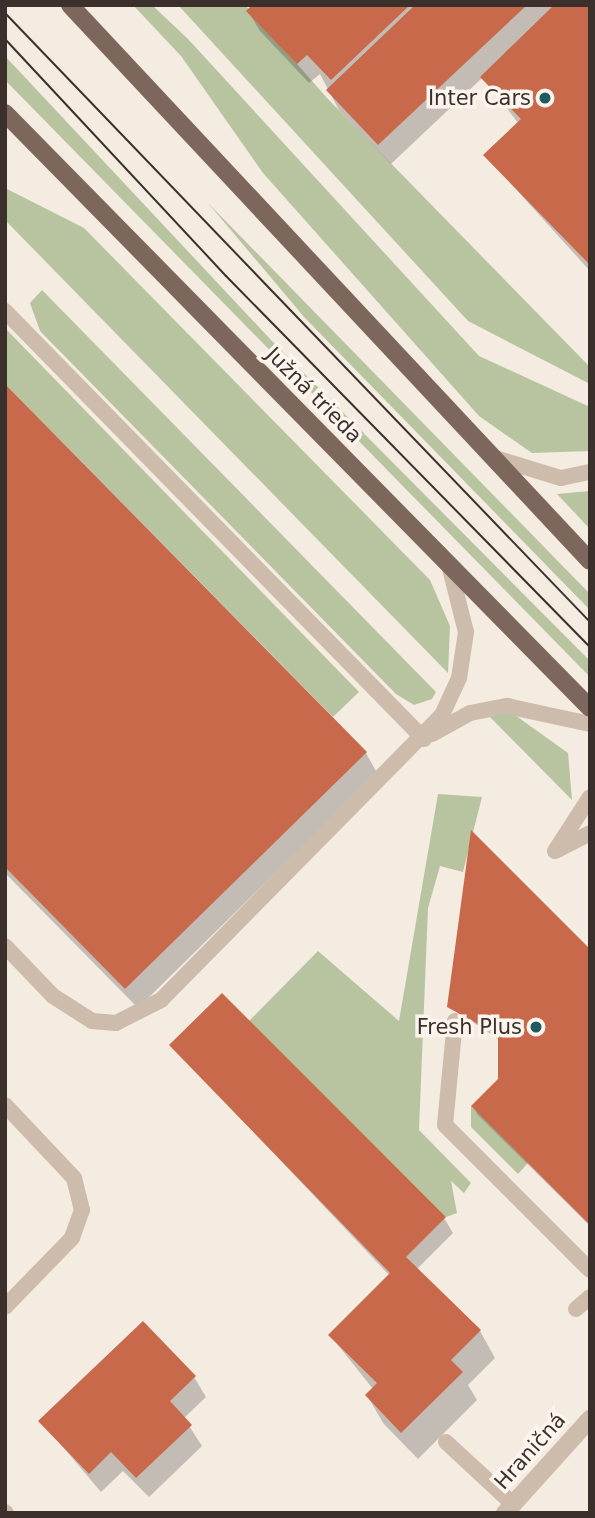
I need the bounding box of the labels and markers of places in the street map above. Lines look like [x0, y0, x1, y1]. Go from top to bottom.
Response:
place label: Inter Cars [428, 85, 531, 111]
marker: Inter Cars [537, 90, 553, 106]
place label: Fresh Plus [417, 1014, 522, 1040]
marker: Fresh Plus [528, 1019, 544, 1035]

